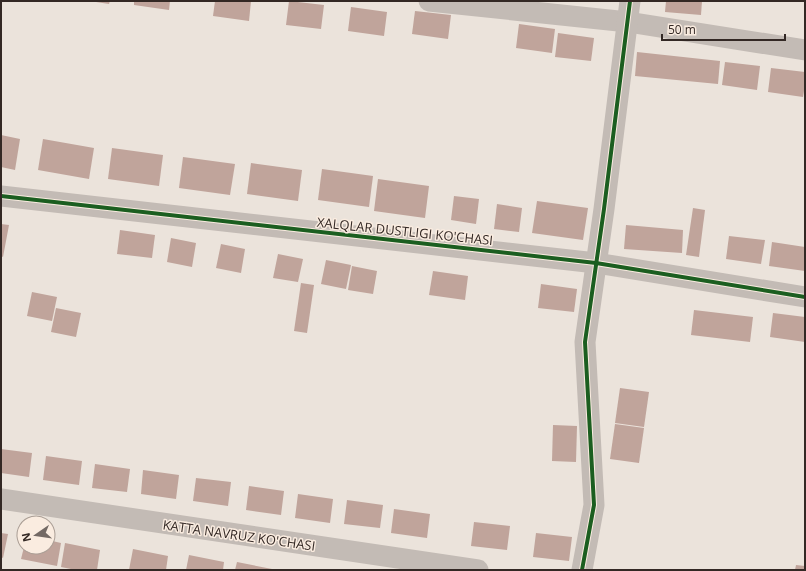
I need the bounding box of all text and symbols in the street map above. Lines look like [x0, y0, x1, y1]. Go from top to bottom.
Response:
scale bar [662, 16, 785, 42]
text: 50 m [668, 21, 696, 38]
street label: XALQLAR DUSTLIGI KO'CHASI [316, 213, 494, 249]
north arrow [16, 515, 56, 555]
street label: KATTA NAVRUZ KO'CHASI [162, 515, 316, 555]
text: N [17, 531, 34, 543]

